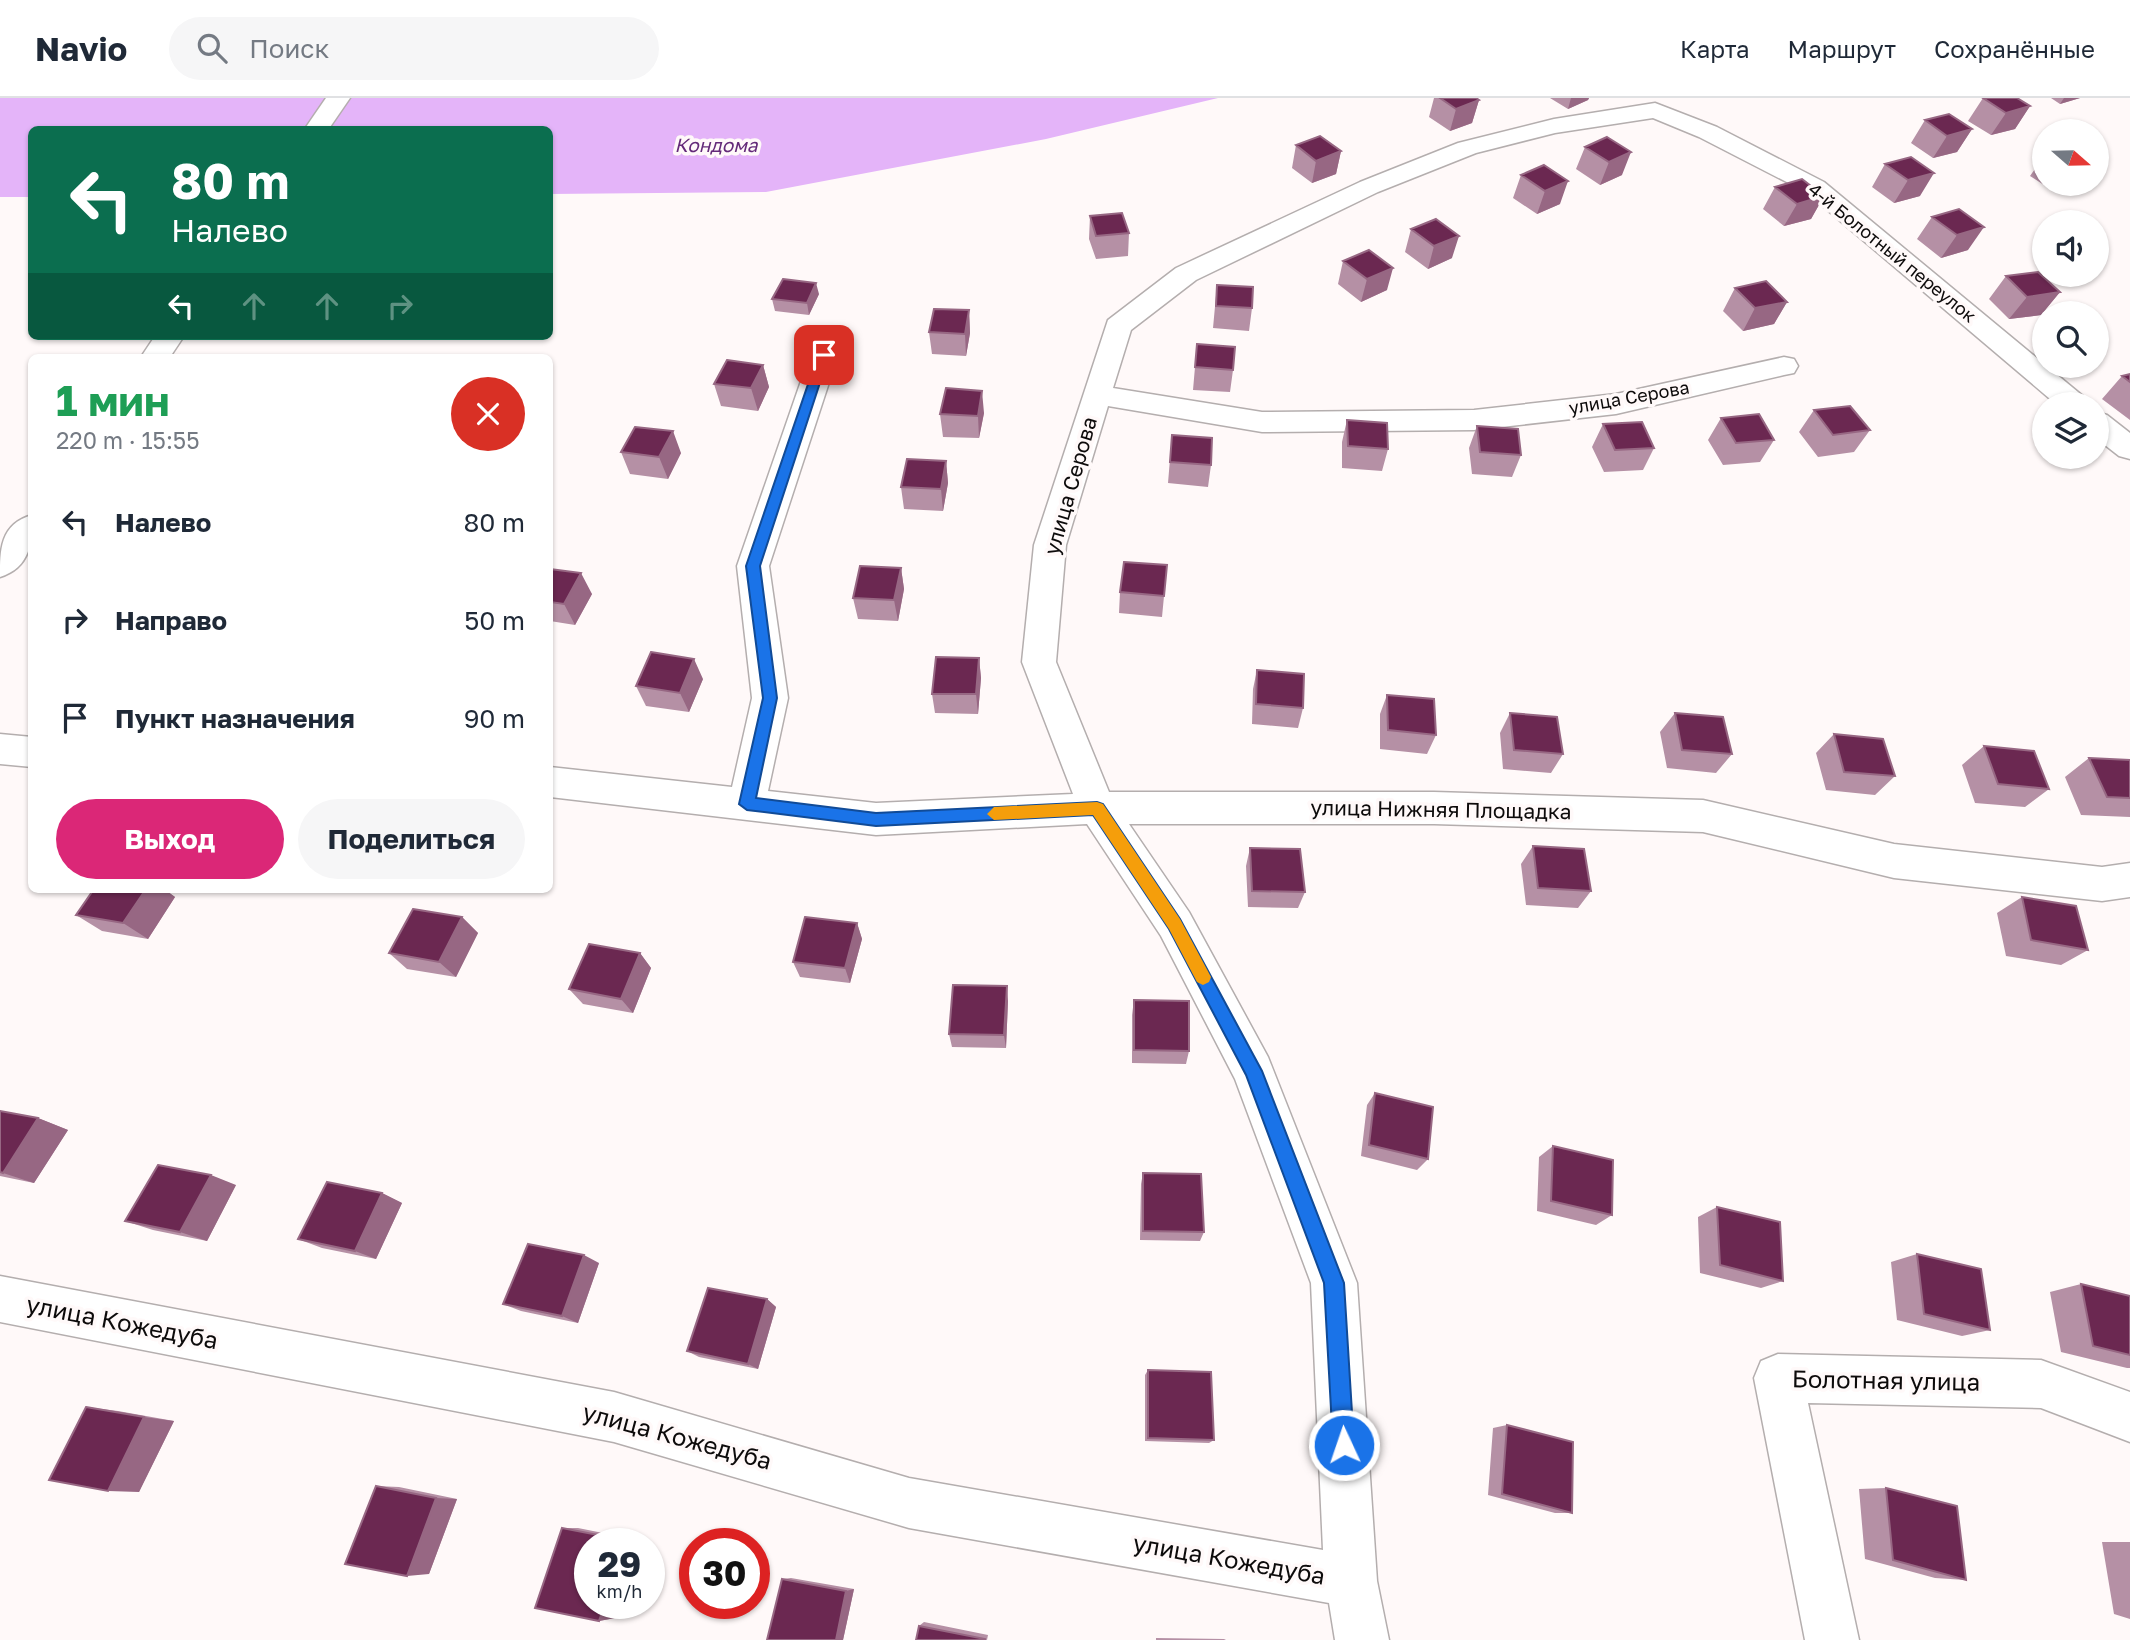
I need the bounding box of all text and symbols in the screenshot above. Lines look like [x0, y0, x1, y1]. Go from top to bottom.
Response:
search box [169, 17, 659, 80]
text: Navio [35, 29, 127, 68]
icon: search [193, 29, 231, 67]
text: Поиск [249, 33, 329, 64]
text: Карта [1680, 34, 1750, 63]
text: Маршрут [1788, 34, 1896, 63]
text: Сохранённые [1934, 34, 2095, 63]
north arrow [2032, 119, 2109, 196]
map controls [2032, 119, 2109, 469]
water label: Кондома [674, 133, 759, 156]
text: 80 m [171, 151, 289, 210]
icon: left [56, 154, 147, 245]
street label: 4-й Болотный переулок [1804, 178, 1981, 327]
button: sound [2032, 210, 2109, 287]
text: Налево [171, 211, 288, 249]
icon: left [162, 287, 200, 325]
icon: ahead [235, 287, 273, 325]
icon: ahead [308, 287, 346, 325]
icon: right [381, 287, 419, 325]
button: search [2032, 301, 2109, 378]
pin [794, 325, 854, 385]
icon: arrive [805, 336, 843, 374]
text: 1 мин [56, 375, 170, 425]
street label: улица Серова [1567, 376, 1691, 418]
button: close [451, 377, 525, 451]
button: layers [2032, 392, 2109, 469]
street label: улица Серова [1038, 414, 1102, 558]
text: 220 m · 15:55 [56, 426, 200, 454]
icon: left [56, 503, 94, 541]
text: Налево [115, 507, 211, 538]
text: 80 m [464, 507, 525, 538]
icon: right [56, 601, 94, 639]
text: Направо [115, 605, 227, 636]
text: 50 m [464, 605, 525, 636]
icon: arrive [56, 699, 94, 737]
text: Пункт назначения [115, 703, 355, 734]
text: 90 m [464, 703, 525, 734]
street label: улица Нижняя Площадка [1310, 794, 1572, 824]
button: Выход [56, 799, 284, 879]
button: Поделиться [298, 799, 525, 879]
street label: улица Кожедуба [24, 1289, 221, 1354]
street label: Болотная улица [1792, 1363, 1980, 1396]
street label: улица Кожедуба [580, 1396, 775, 1475]
position arrow [1307, 1408, 1381, 1482]
street label: улица Кожедуба [1131, 1527, 1328, 1590]
speed limit sign: 30 [679, 1528, 770, 1619]
text: 29 [598, 1543, 641, 1585]
text: km/h [597, 1580, 642, 1602]

